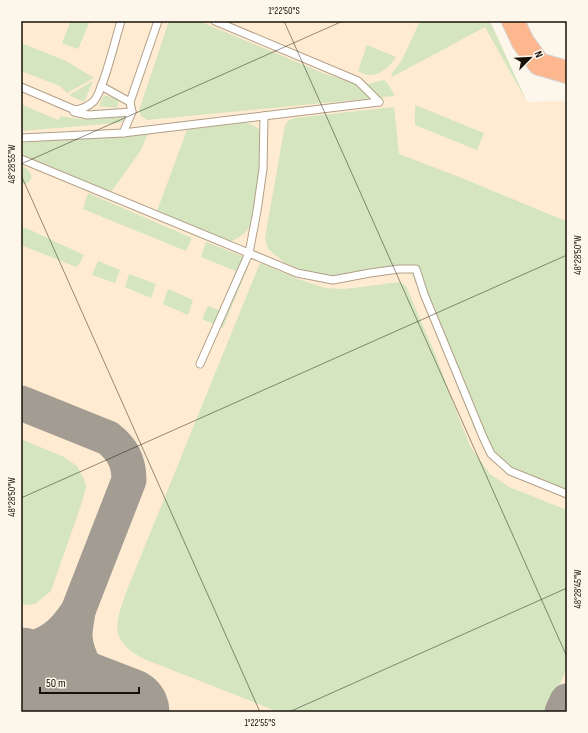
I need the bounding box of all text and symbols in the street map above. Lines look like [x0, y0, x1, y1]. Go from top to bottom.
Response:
text: 1°22'50"S [268, 5, 300, 17]
north arrow [510, 38, 550, 78]
text: N [532, 49, 546, 60]
text: 48°28'55"W [6, 144, 18, 183]
text: 48°28'50"W [572, 235, 584, 275]
text: 48°28'50"W [6, 477, 18, 517]
text: 48°28'45"W [572, 569, 584, 609]
scale bar [40, 669, 139, 695]
text: 50 m [46, 676, 66, 691]
text: 1°22'55"S [244, 717, 276, 729]

